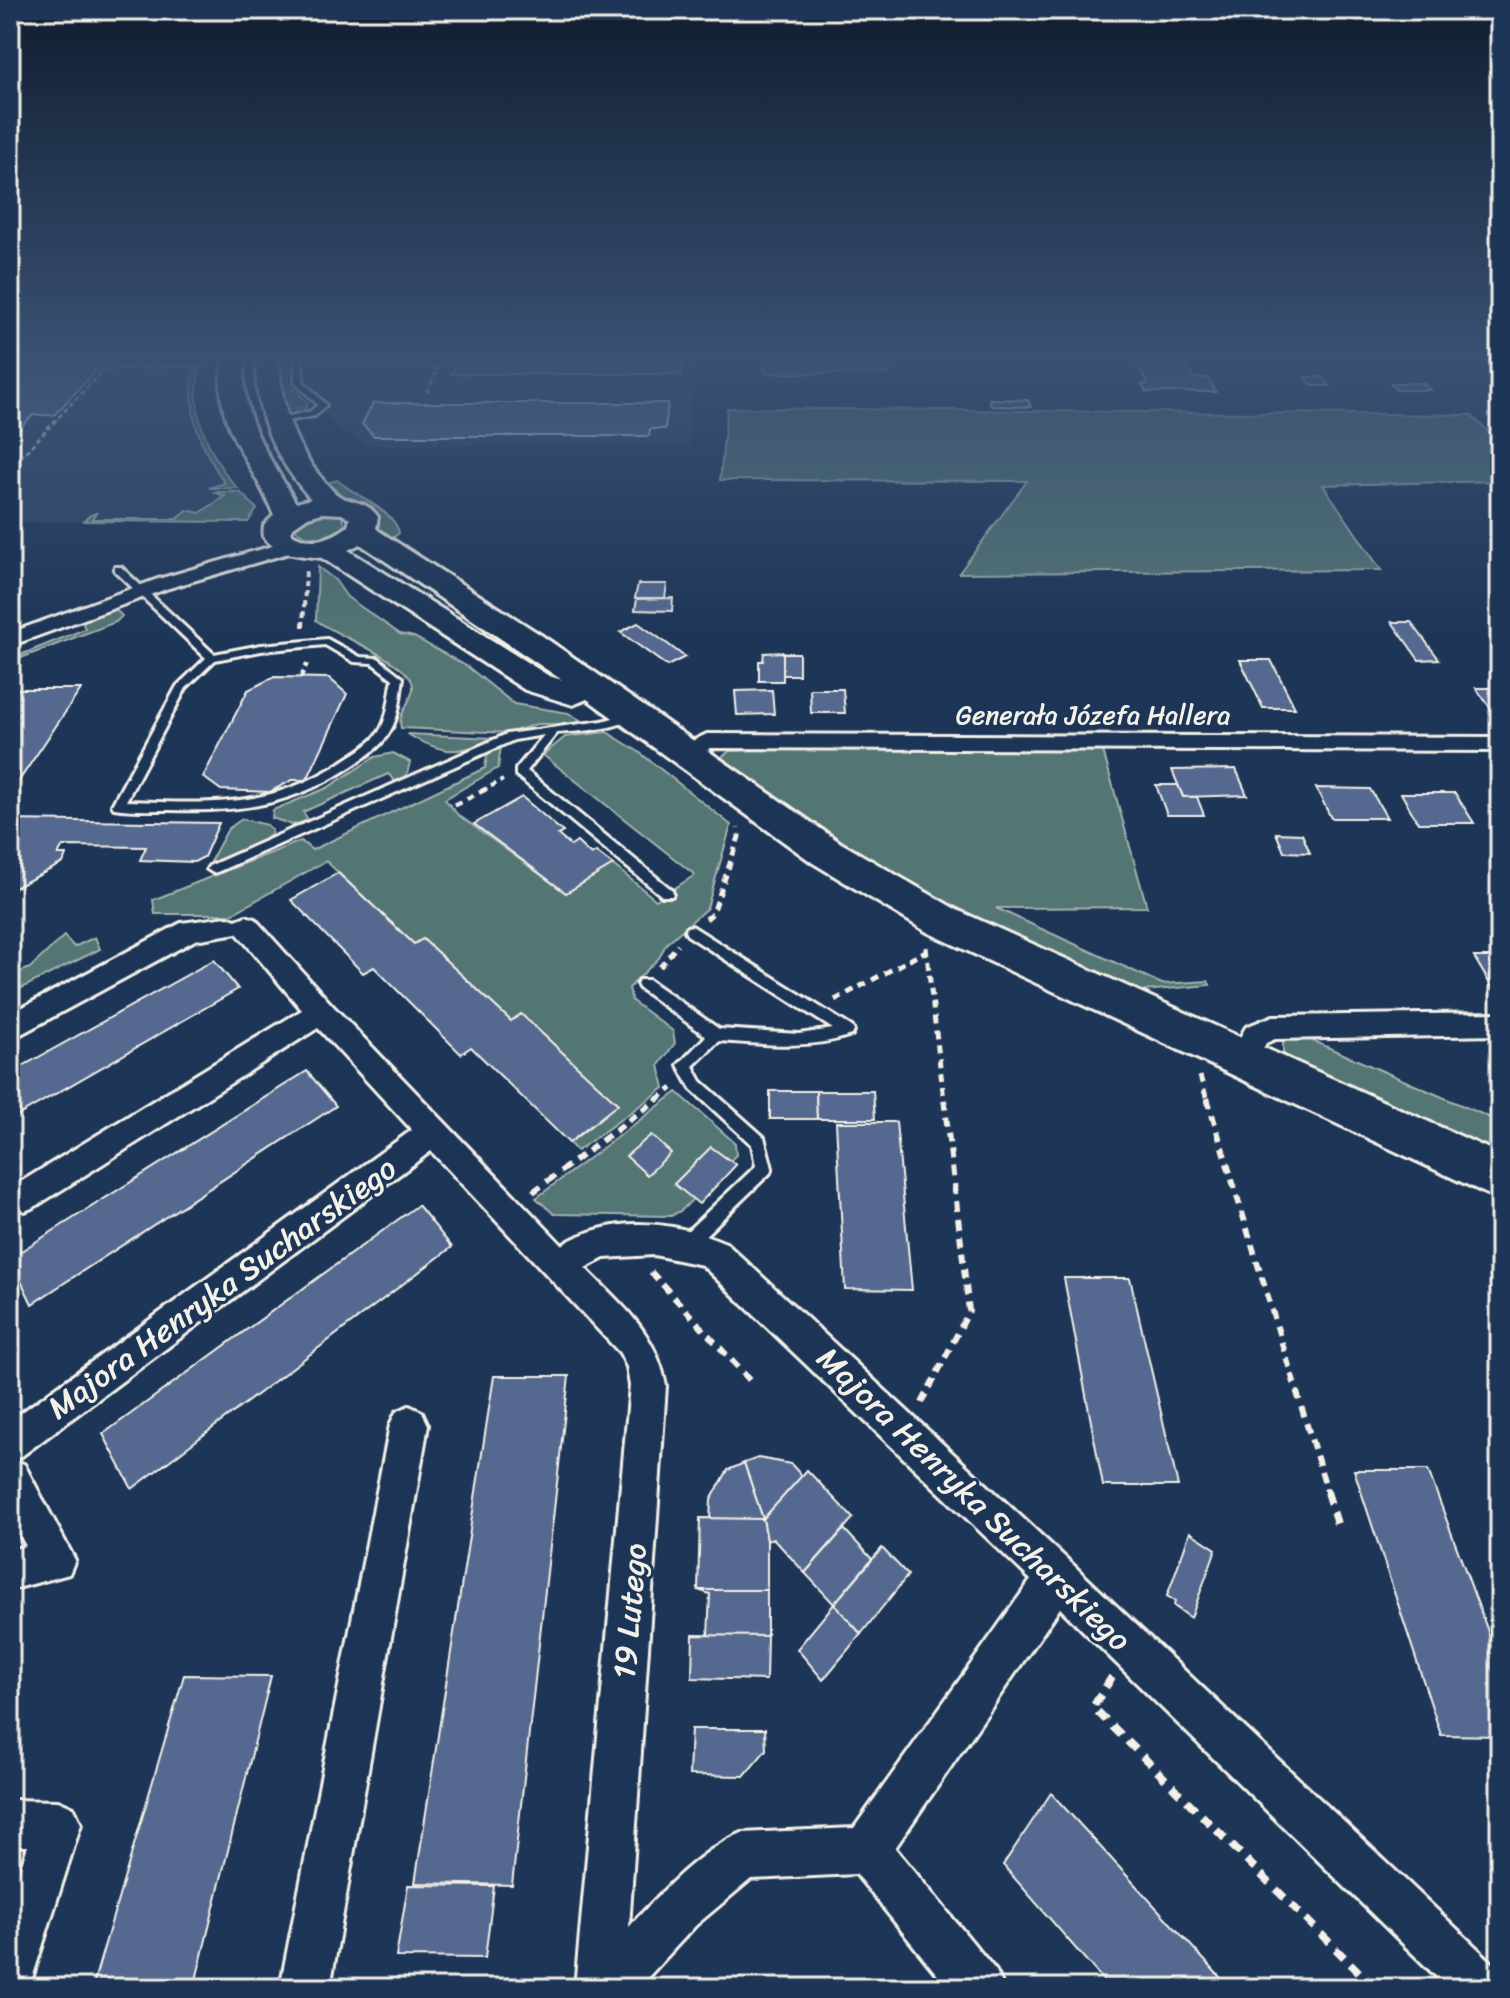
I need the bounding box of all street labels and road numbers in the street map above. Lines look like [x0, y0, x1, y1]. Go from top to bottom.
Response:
street label: Generała Józefa Hallera [956, 692, 1230, 738]
street label: Majora Henryka Sucharskiego [35, 1141, 409, 1435]
street label: Majora Henryka Sucharskiego [803, 1332, 1145, 1666]
street label: 19 Lutego [596, 1541, 664, 1681]

